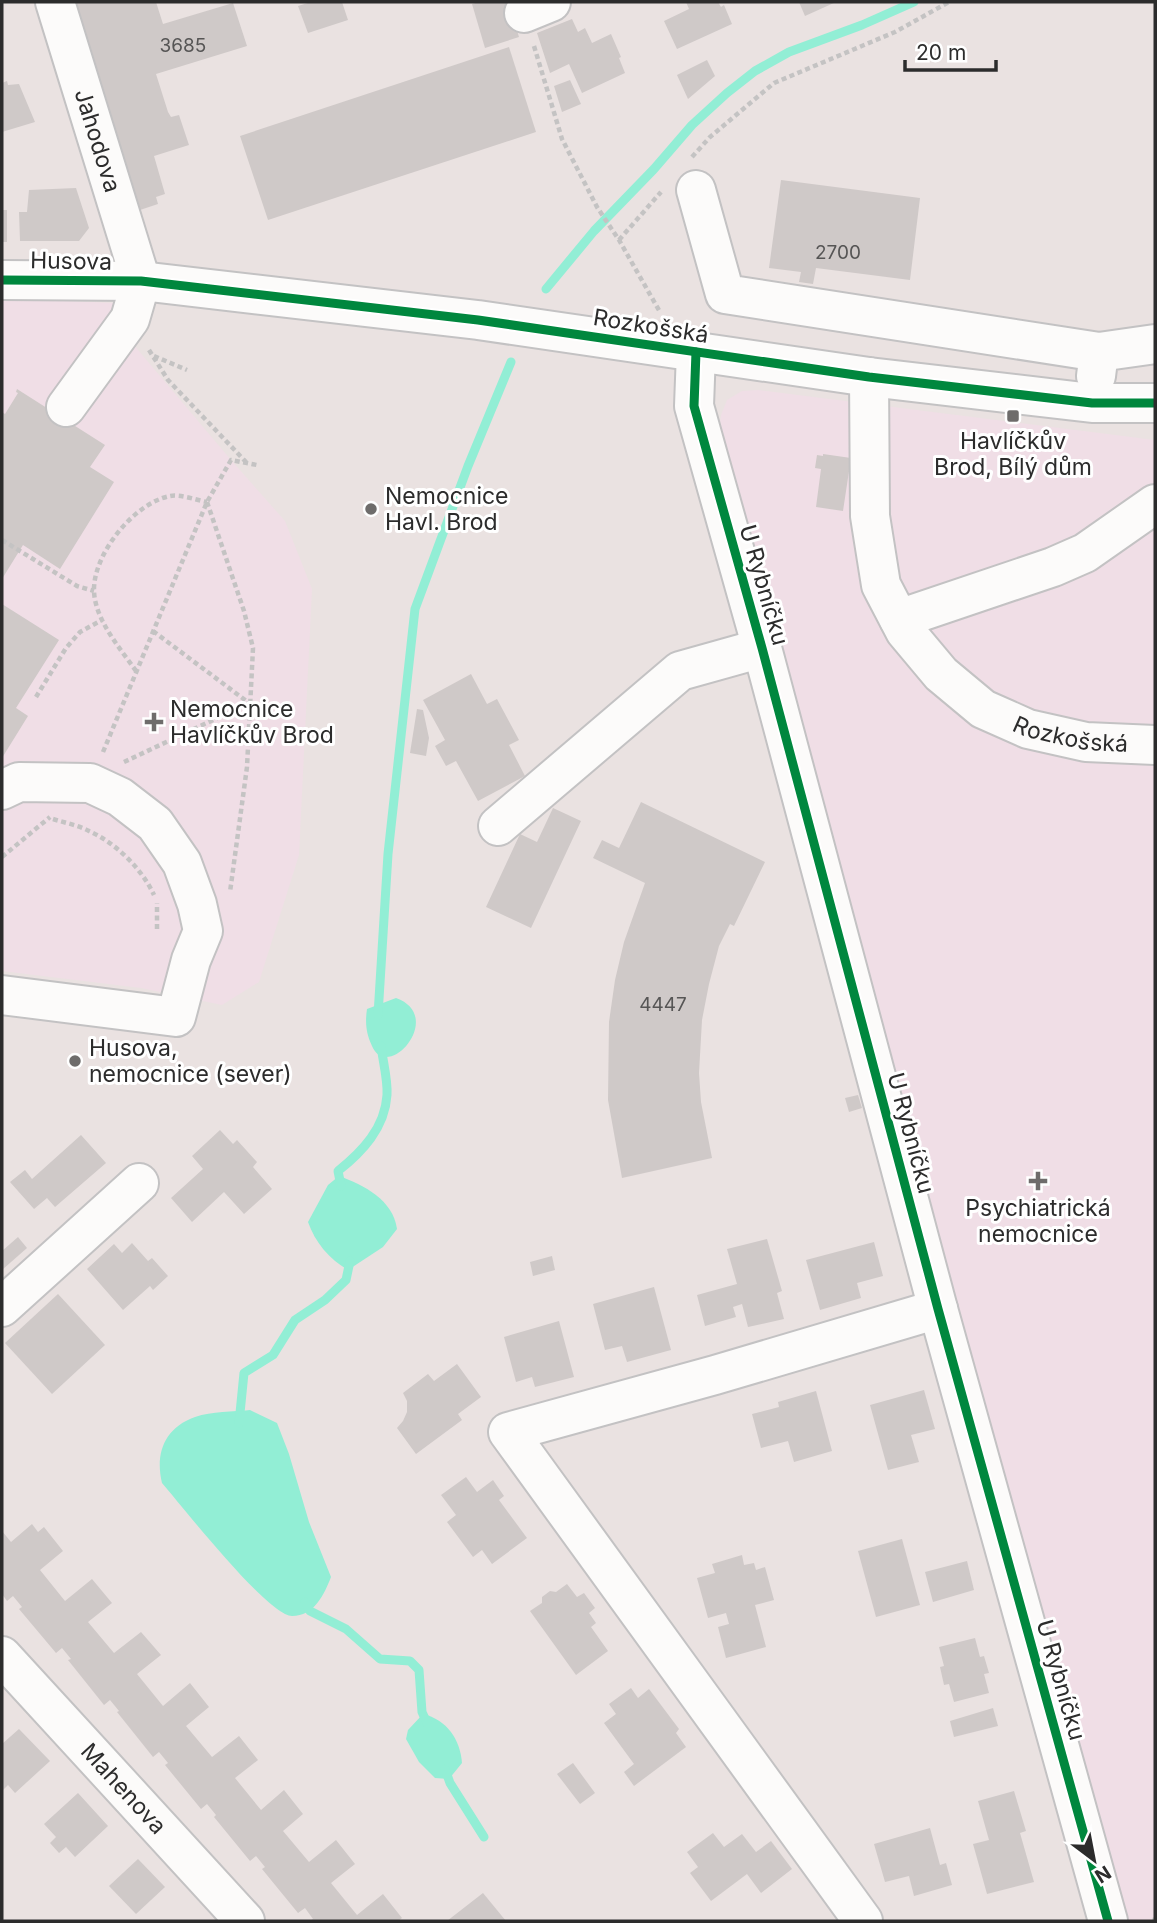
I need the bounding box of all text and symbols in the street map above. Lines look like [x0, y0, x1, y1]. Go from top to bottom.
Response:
scale bar [905, 28, 996, 72]
house number: 3685 [160, 34, 206, 57]
text: 20 m [916, 40, 966, 65]
street label: Jahodova [69, 85, 127, 196]
house number: 2700 [815, 241, 861, 264]
street label: Husova [30, 246, 112, 276]
street label: Rozkošská [591, 303, 711, 349]
marker: Havlíčkův Brod, Bílý dům [1005, 408, 1021, 424]
place label: Havlíčkův Brod, Bílý dům [934, 427, 1092, 481]
place label: Nemocnice Havl. Brod [385, 482, 509, 536]
marker: Nemocnice Havl. Brod [363, 501, 379, 517]
street label: U Rybníčku [733, 522, 795, 648]
place label: Nemocnice Havlíčkův Brod [170, 695, 334, 749]
street label: Rozkošská [1009, 710, 1129, 758]
marker: Nemocnice Havlíčkův Brod [144, 712, 164, 732]
house number: 4447 [639, 993, 687, 1016]
place label: Husova, nemocnice (sever) [89, 1034, 292, 1088]
marker: Husova, nemocnice (sever) [67, 1053, 83, 1069]
street label: U Rybníčku [881, 1069, 941, 1197]
marker: Psychiatrická nemocnice [1028, 1171, 1048, 1191]
place label: Psychiatrická nemocnice [965, 1194, 1111, 1248]
street label: U Rybníčku [1030, 1617, 1092, 1743]
street label: Mahenova [75, 1737, 172, 1840]
north arrow [1059, 1825, 1129, 1895]
text: N [1091, 1860, 1115, 1888]

